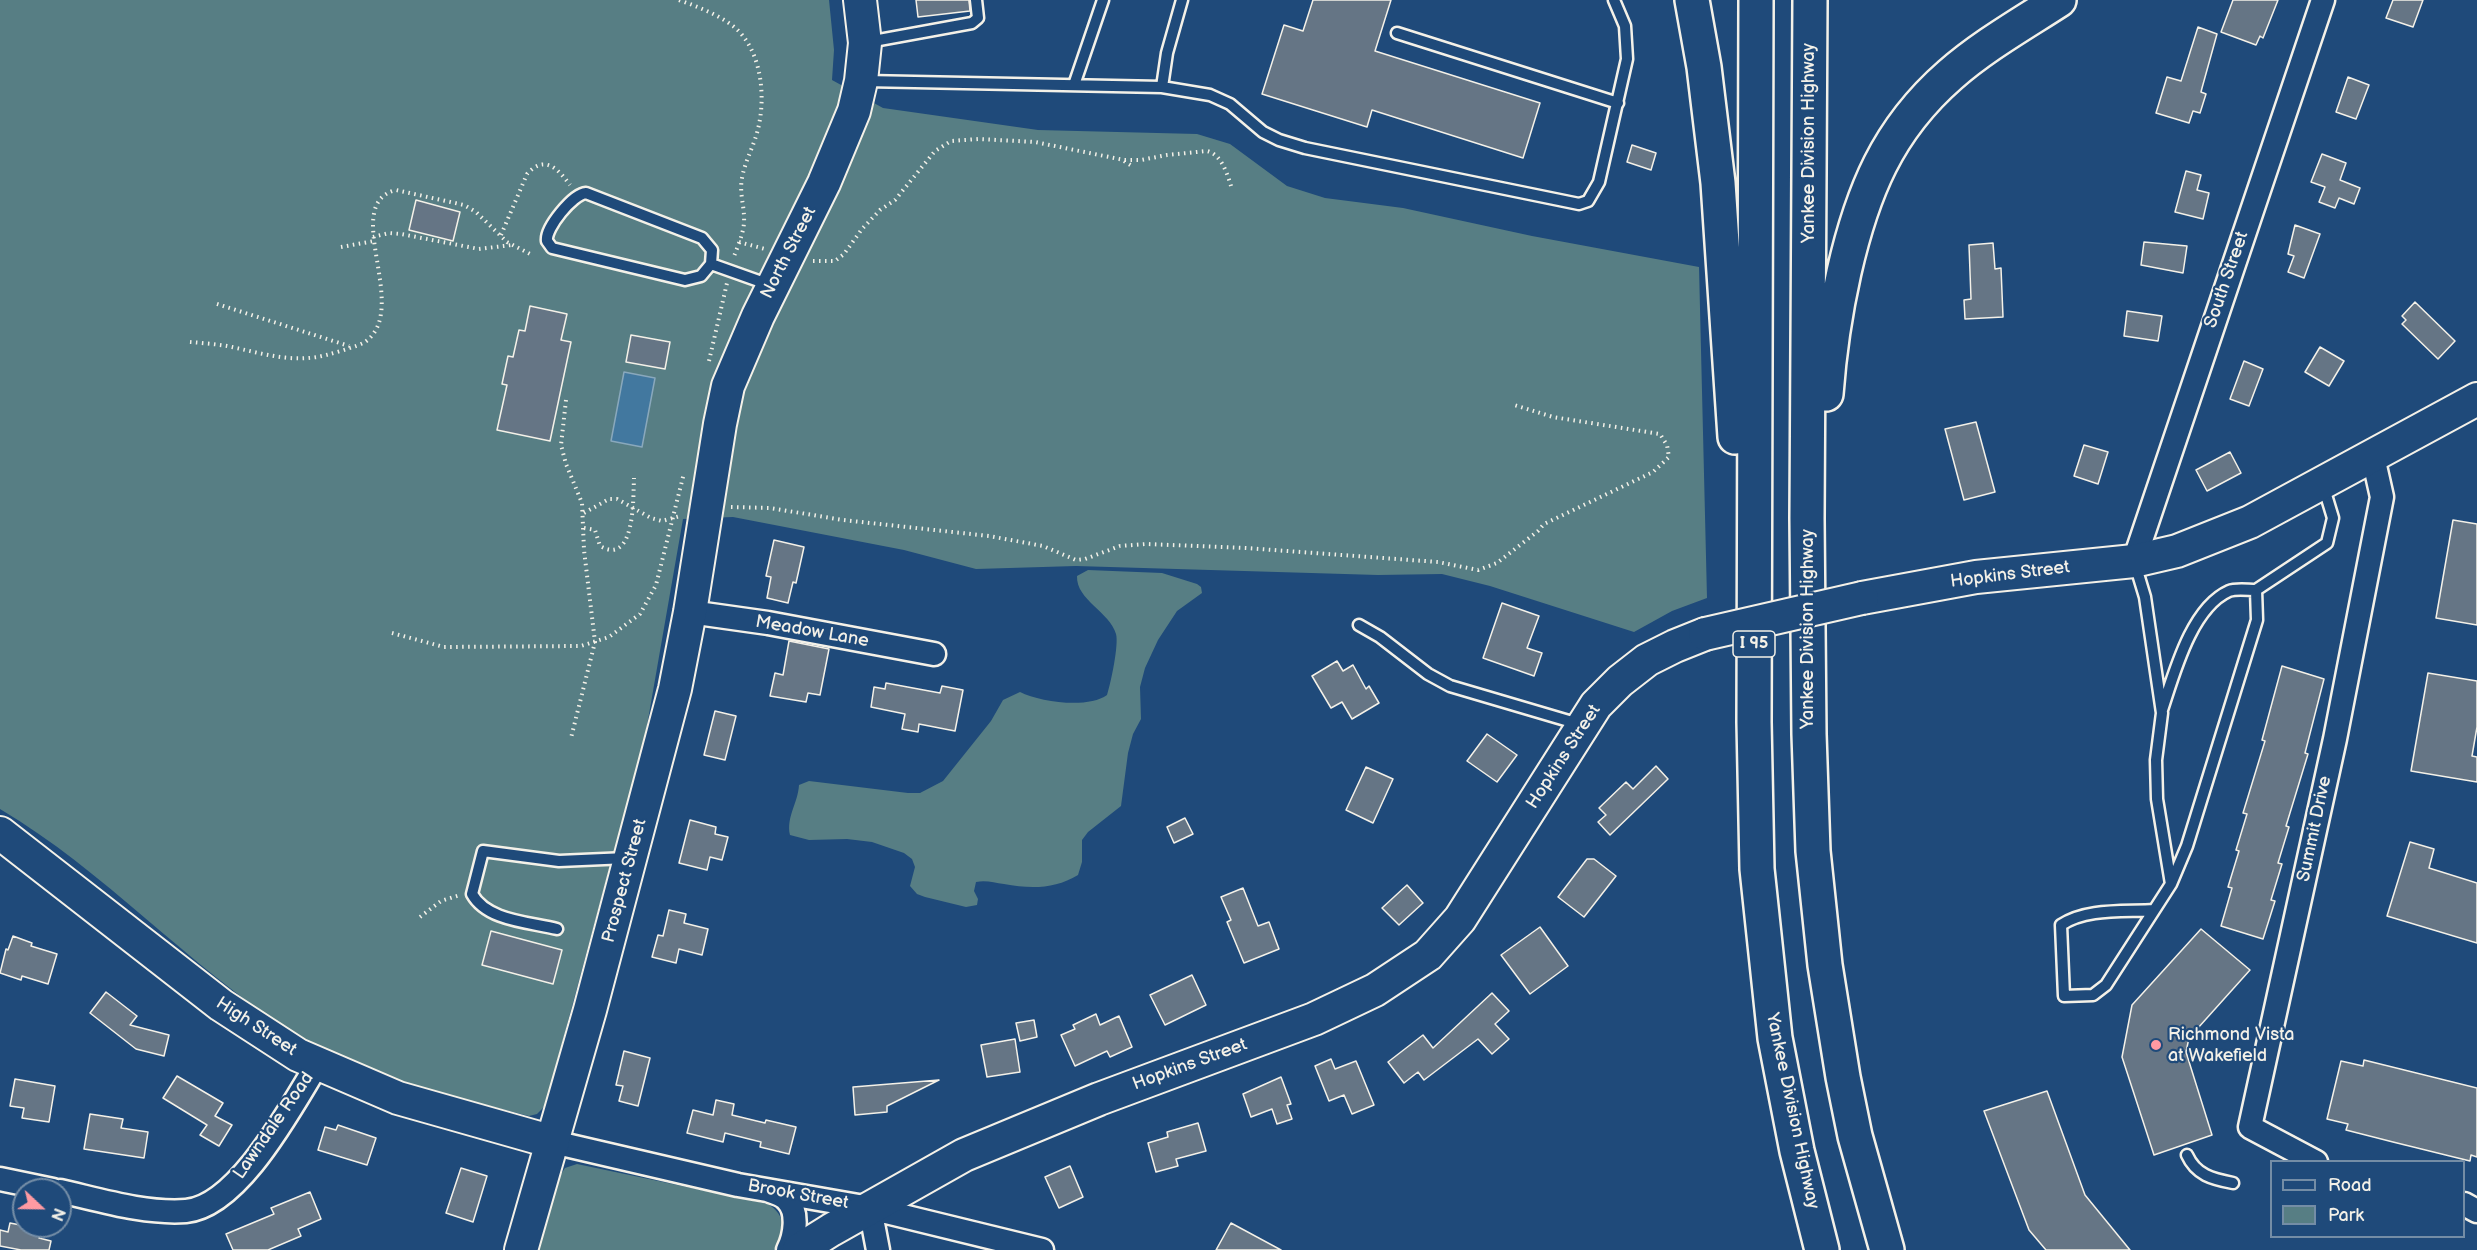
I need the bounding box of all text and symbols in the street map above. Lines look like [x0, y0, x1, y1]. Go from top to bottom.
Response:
street label: Yankee Division Highway [1798, 43, 1820, 243]
street label: North Street [757, 203, 821, 303]
street label: South Street [2200, 229, 2254, 331]
street label: Yankee Division Highway [1797, 529, 1819, 729]
street label: Hopkins Street [1949, 557, 2071, 593]
street label: Meadow Lane [754, 611, 870, 653]
road number: I 95 [1733, 631, 1775, 657]
street label: Hopkins Street [1522, 701, 1606, 813]
street label: Summit Drive [2293, 774, 2337, 884]
street label: Prospect Street [598, 817, 652, 945]
street label: High Street [212, 993, 300, 1061]
street label: Yankee Division Highway [1761, 1011, 1823, 1211]
place label: Richmond Vista at Wakefield [2168, 1024, 2294, 1066]
street label: Hopkins Street [1130, 1034, 1250, 1096]
marker: Richmond Vista at Wakefield [2149, 1038, 2163, 1052]
street label: Lawndale Road [229, 1068, 319, 1184]
legend [2270, 1160, 2465, 1238]
text: Road [2328, 1175, 2372, 1196]
street label: Brook Street [746, 1176, 850, 1214]
north arrow [12, 1178, 72, 1238]
text: N [46, 1205, 68, 1223]
text: Park [2328, 1205, 2364, 1226]

